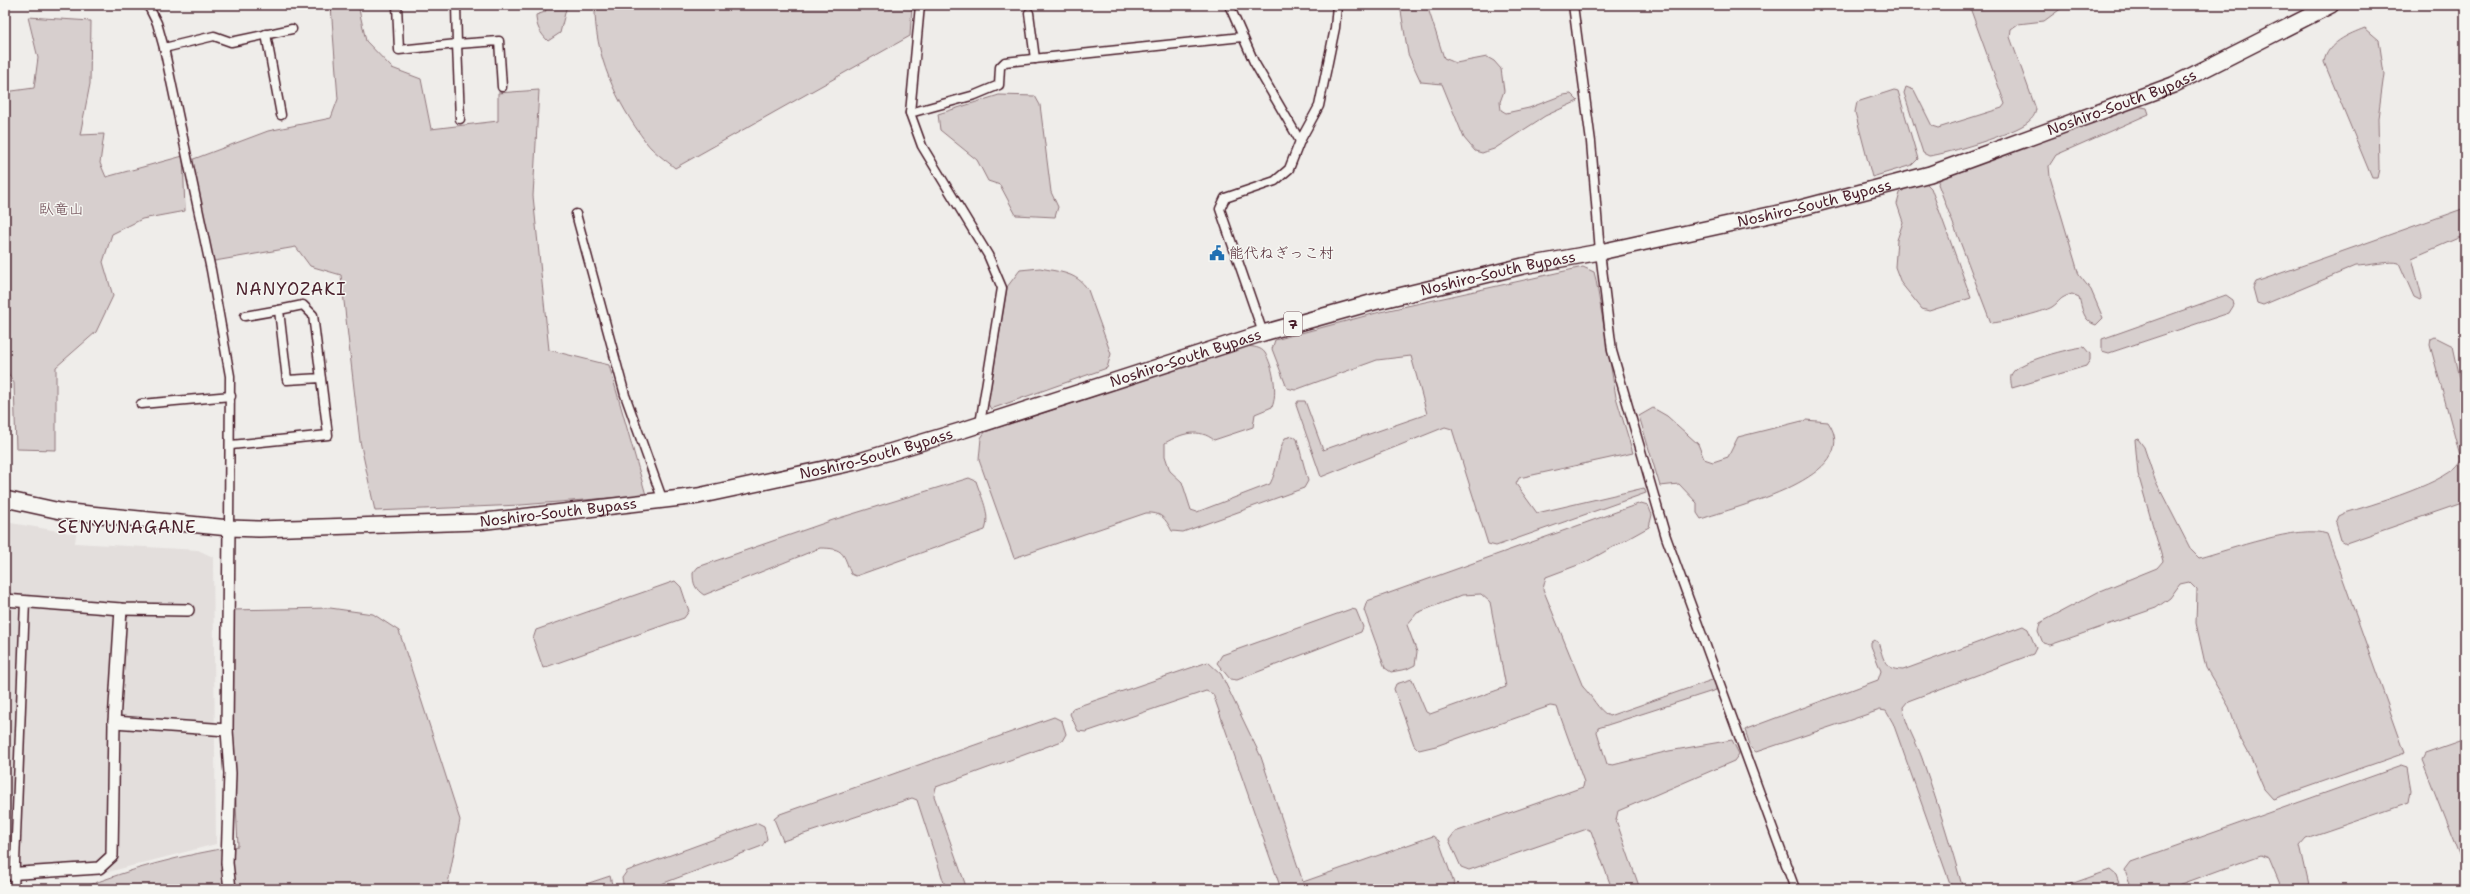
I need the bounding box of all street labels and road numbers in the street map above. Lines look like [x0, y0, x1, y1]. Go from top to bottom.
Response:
street label: Noshiro-South Bypass [2044, 65, 2200, 140]
street label: Noshiro-South Bypass [1735, 175, 1894, 232]
street label: Noshiro-South Bypass [1419, 247, 1577, 300]
road number: 7 [1284, 312, 1302, 336]
street label: Noshiro-South Bypass [1107, 324, 1264, 392]
street label: Noshiro-South Bypass [798, 424, 955, 484]
street label: Noshiro-South Bypass [478, 493, 638, 532]

